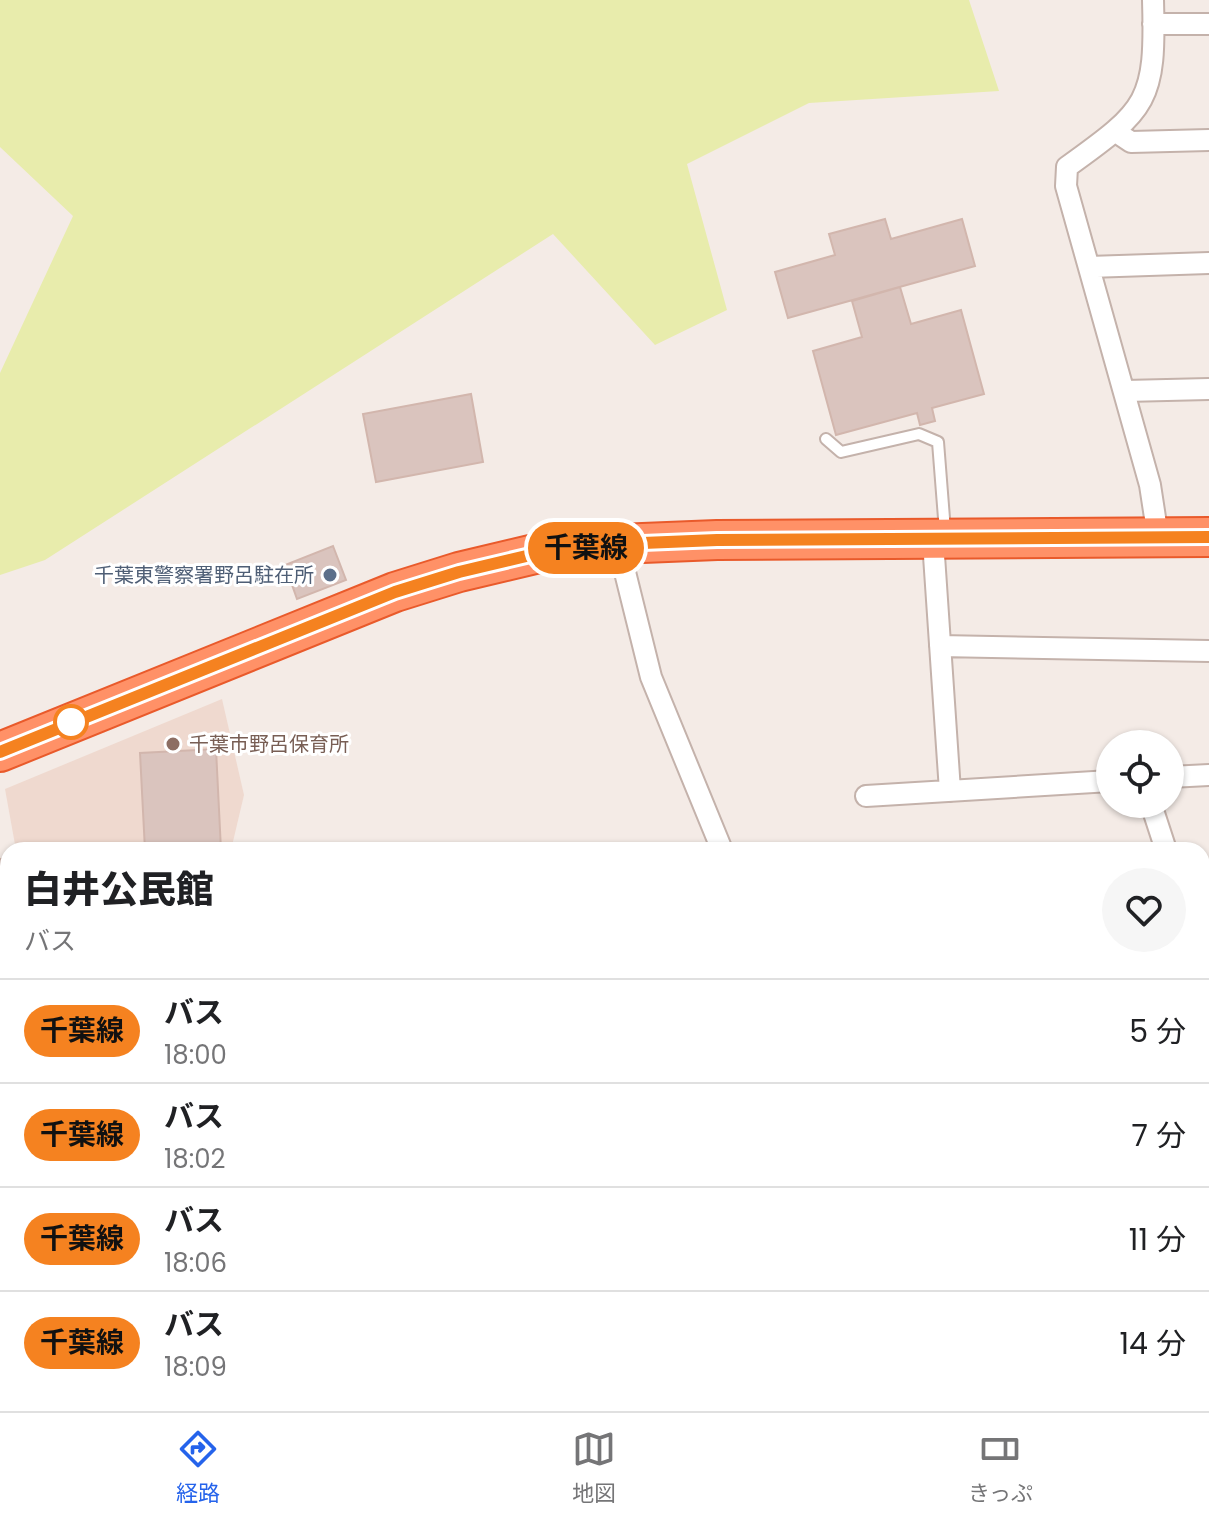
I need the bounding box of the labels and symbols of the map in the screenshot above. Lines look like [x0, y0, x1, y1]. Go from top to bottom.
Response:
line badge: 千葉線 [540, 522, 632, 574]
place label: 千葉東警察署野呂駐在所 [94, 561, 314, 589]
marker: 千葉東警察署野呂駐在所 [321, 566, 339, 584]
unlabelled marker [54, 705, 88, 739]
place label: 千葉市野呂保育所 [189, 730, 349, 758]
marker: 千葉市野呂保育所 [164, 735, 182, 753]

